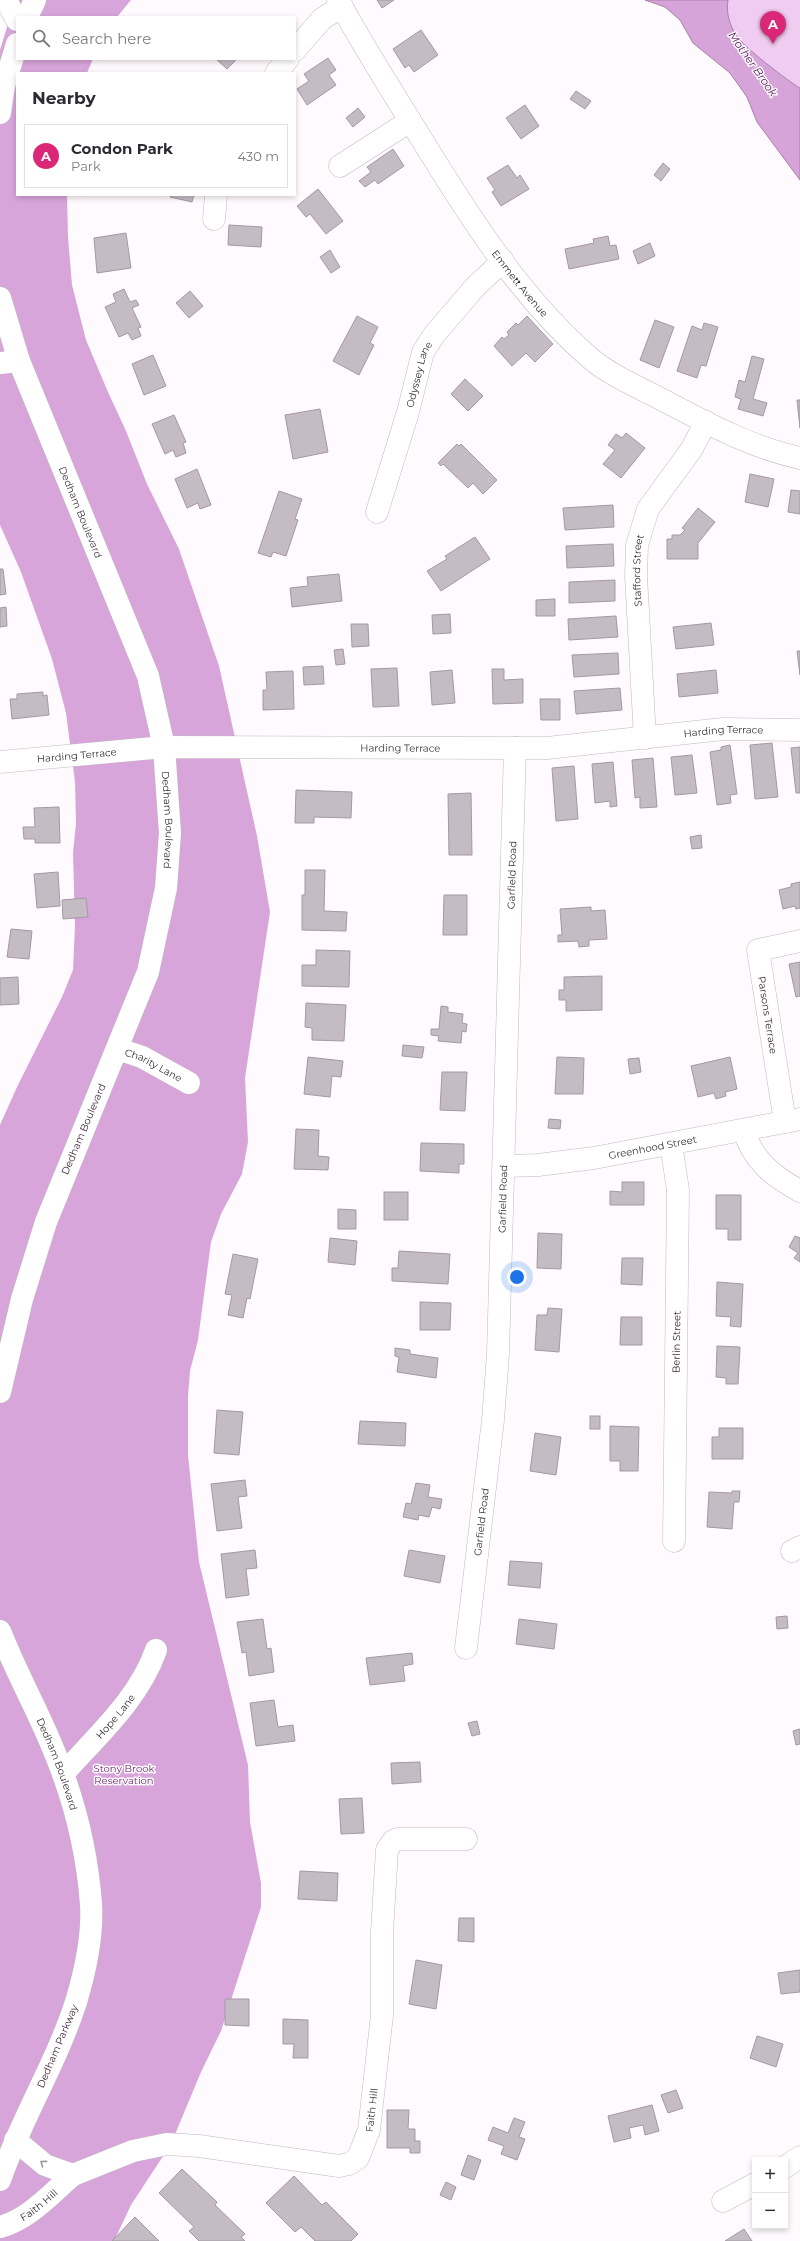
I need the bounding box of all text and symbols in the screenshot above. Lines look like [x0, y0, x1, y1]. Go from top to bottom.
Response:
pin: A [760, 11, 786, 44]
search box [16, 16, 296, 60]
icon: search [30, 27, 52, 49]
text: Search here [62, 29, 151, 48]
water label: Mother Brook [725, 29, 781, 100]
text: Nearby [32, 88, 96, 108]
text: Condon Park [71, 139, 173, 158]
text: A [41, 148, 51, 164]
text: 430 m [237, 148, 279, 164]
text: Park [71, 158, 101, 174]
street label: Emmett Avenue [489, 247, 551, 320]
street label: Odyssey Lane [403, 339, 435, 409]
street label: Dedham Boulevard [56, 464, 105, 560]
street label: Stafford Street [630, 533, 647, 607]
street label: Harding Terrace [683, 723, 763, 740]
street label: Harding Terrace [360, 742, 440, 755]
street label: Harding Terrace [36, 745, 117, 766]
street label: Dedham Boulevard [159, 771, 176, 869]
street label: Garfield Road [504, 841, 519, 909]
street label: Parsons Terrace [755, 975, 780, 1055]
street label: Charity Lane [123, 1046, 184, 1085]
street label: Dedham Boulevard [58, 1082, 109, 1177]
street label: Greenhood Street [607, 1133, 698, 1162]
street label: Garfield Road [495, 1165, 510, 1233]
your location [507, 1267, 527, 1287]
street label: Berlin Street [669, 1311, 684, 1373]
street label: Garfield Road [471, 1487, 492, 1557]
street label: Hope Lane [93, 1691, 138, 1742]
street label: Dedham Boulevard [33, 1716, 80, 1812]
park label: Stony Brook Reservation [94, 1762, 154, 1787]
street label: Dedham Parkway [34, 2002, 81, 2090]
street label: Faith Hill [363, 2087, 381, 2133]
map controls [752, 2157, 788, 2229]
button: + [752, 2157, 788, 2193]
one-way arrow [41, 2161, 48, 2168]
street label: Faith Hill [18, 2186, 60, 2224]
button: − [752, 2193, 788, 2229]

